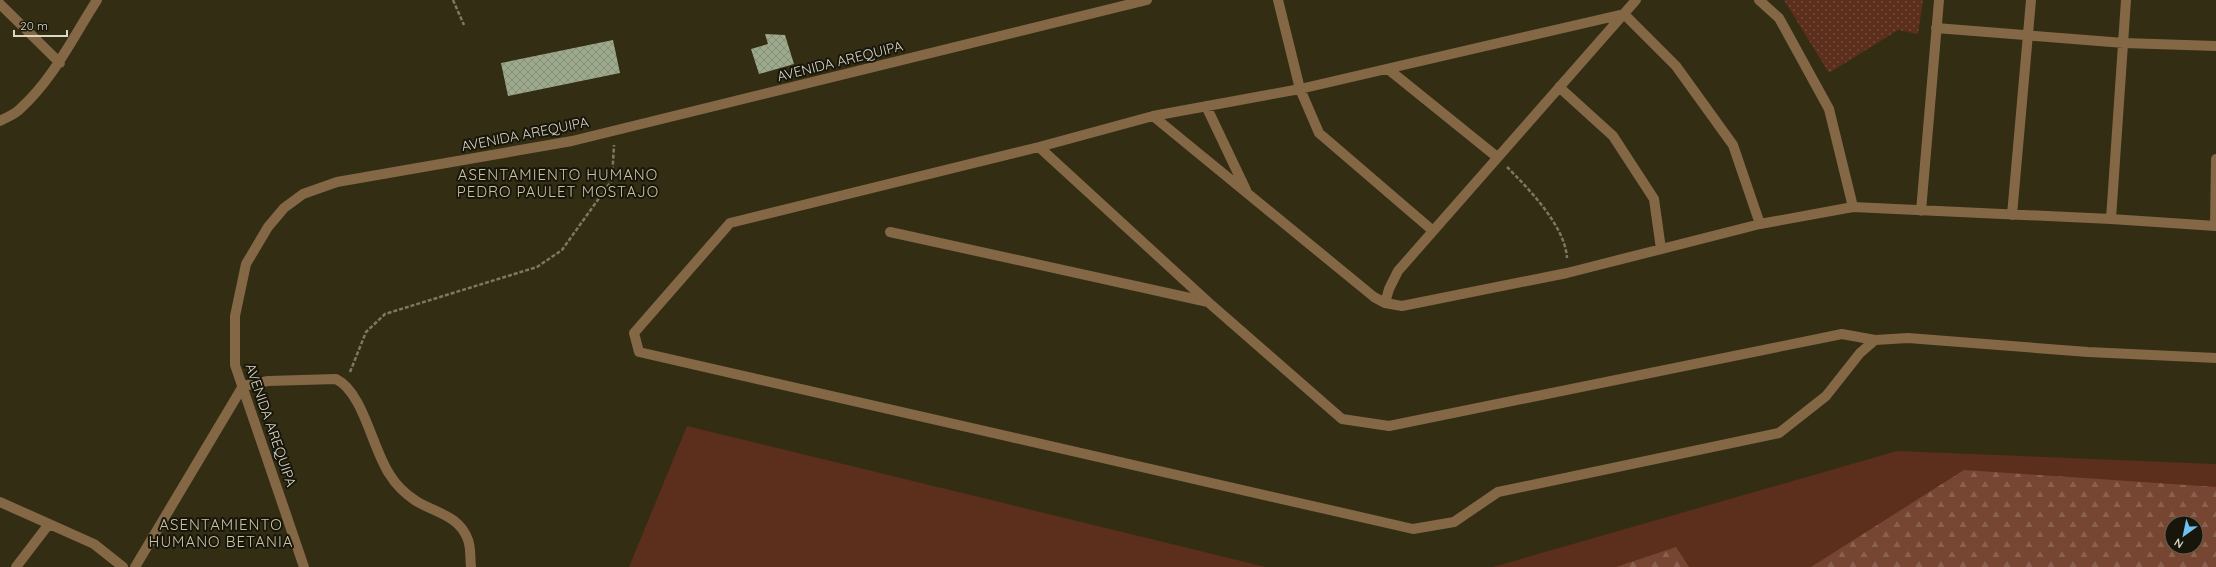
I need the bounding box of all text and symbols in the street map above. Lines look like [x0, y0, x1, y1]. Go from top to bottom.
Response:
scale bar [14, 12, 67, 38]
text: 20 m [20, 18, 48, 33]
street label: AVENIDA AREQUIPA [775, 37, 905, 85]
street label: AVENIDA AREQUIPA [460, 113, 590, 155]
district label: ASENTAMIENTO HUMANO PEDRO PAULET MOSTAJO [457, 165, 659, 201]
street label: AVENIDA AREQUIPA [241, 361, 301, 489]
district label: ASENTAMIENTO HUMANO BETANIA [149, 515, 293, 551]
north arrow [2164, 515, 2204, 555]
text: N [2171, 535, 2186, 551]

